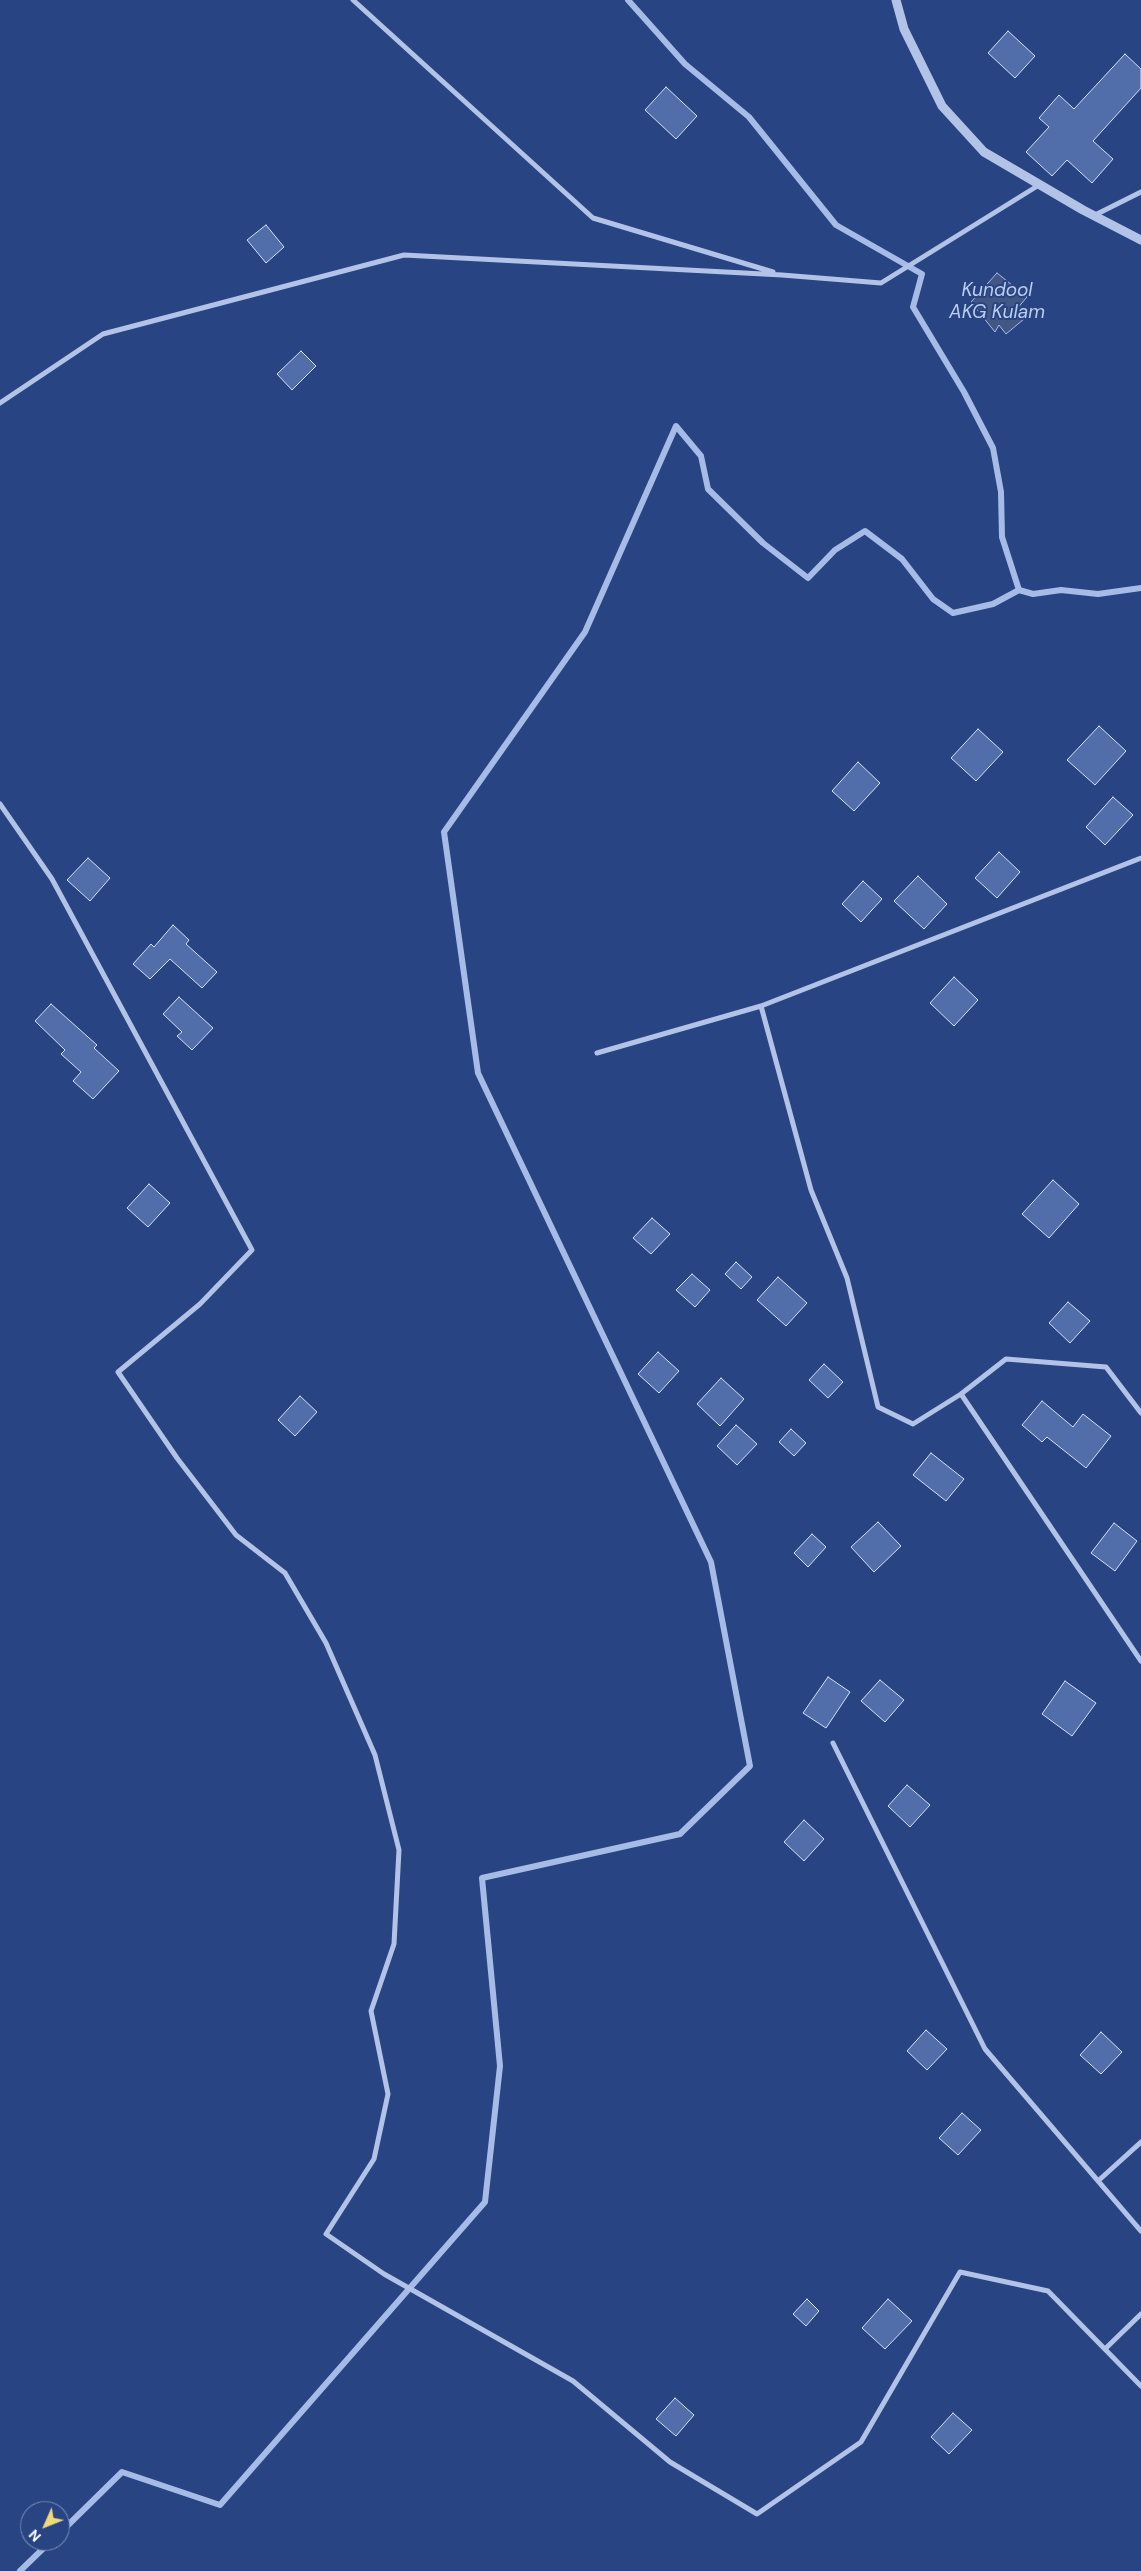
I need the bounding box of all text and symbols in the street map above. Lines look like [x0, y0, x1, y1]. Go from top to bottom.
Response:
water label: Kundool AKG Kulam [949, 280, 1045, 324]
north arrow [20, 2501, 70, 2551]
text: N [25, 2526, 45, 2546]

